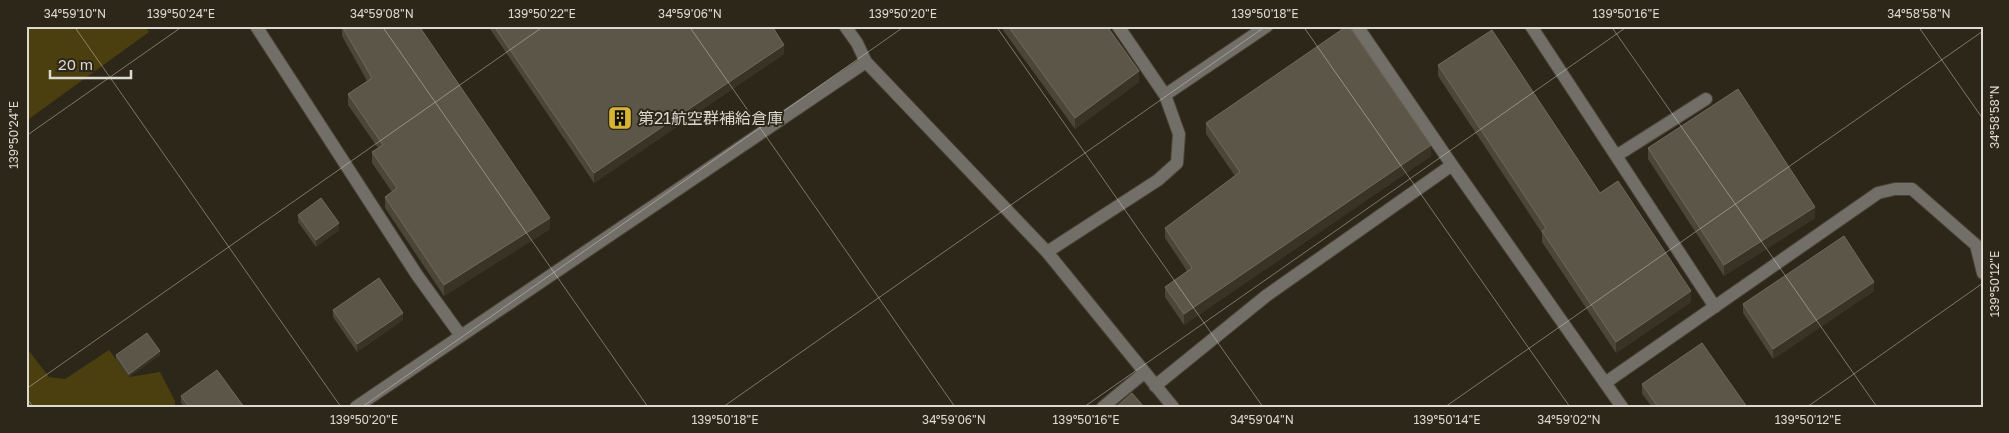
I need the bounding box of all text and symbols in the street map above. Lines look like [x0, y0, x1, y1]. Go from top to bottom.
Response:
text: 34°59'10"N [44, 6, 106, 21]
text: 139°50'24"E [147, 6, 215, 21]
text: 34°59'08"N [350, 6, 414, 21]
text: 139°50'22"E [508, 6, 576, 21]
text: 34°59'06"N [658, 6, 722, 21]
text: 139°50'20"E [869, 6, 937, 21]
text: 139°50'18"E [1232, 6, 1298, 21]
text: 139°50'16"E [1593, 6, 1659, 21]
text: 34°58'58"N [1887, 6, 1951, 21]
scale bar [50, 48, 131, 80]
text: 20 m [58, 55, 93, 73]
text: 34°58'58"N [1987, 85, 2002, 149]
text: 139°50'24"E [6, 101, 21, 169]
building icon: 第21航空群補給倉庫 [607, 105, 633, 131]
place label: 第21航空群補給倉庫 [638, 108, 783, 128]
text: 139°50'12"E [1987, 251, 2002, 317]
text: 139°50'20"E [330, 412, 398, 427]
text: 139°50'18"E [692, 412, 758, 427]
text: 34°59'06"N [922, 412, 986, 427]
text: 139°50'16"E [1053, 412, 1119, 427]
text: 34°59'04"N [1230, 412, 1294, 427]
text: 139°50'14"E [1414, 412, 1480, 427]
text: 34°59'02"N [1537, 412, 1601, 427]
text: 139°50'12"E [1775, 412, 1841, 427]

